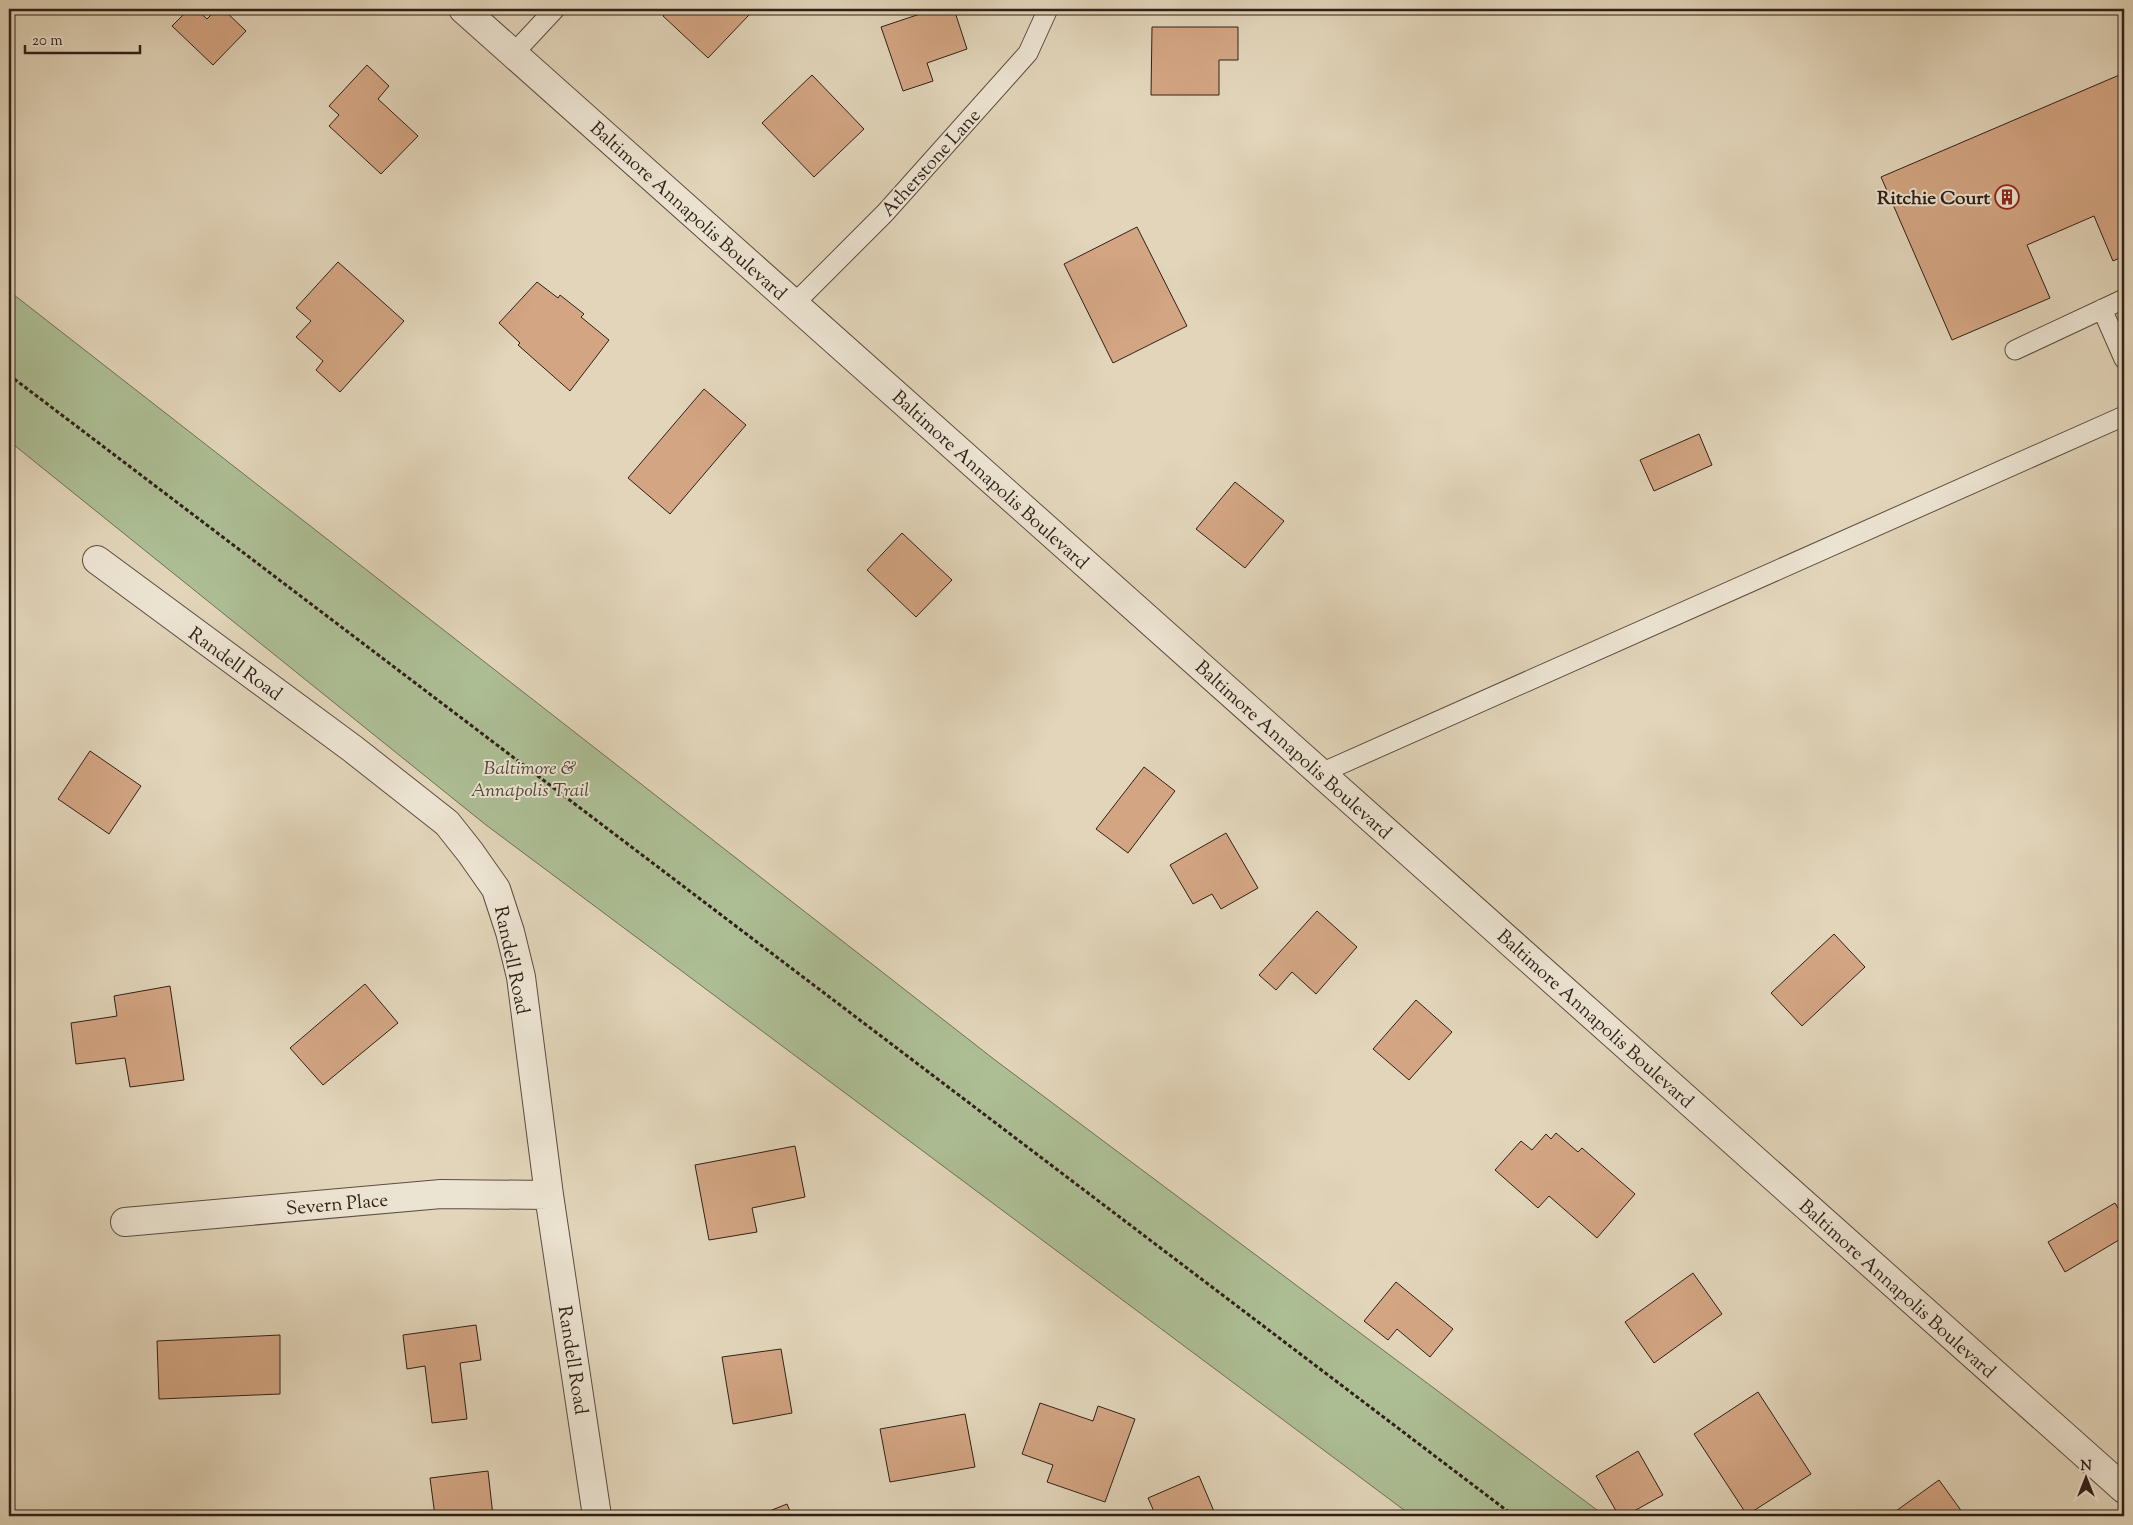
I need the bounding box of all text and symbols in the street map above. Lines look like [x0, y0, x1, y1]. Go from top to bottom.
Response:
scale bar [25, 22, 140, 54]
text: 20 m [32, 31, 63, 52]
street label: Atherstone Lane [876, 104, 988, 224]
street label: Baltimore Annapolis Boulevard [583, 116, 792, 308]
building icon: Ritchie Court [1994, 184, 2020, 210]
place label: Ritchie Court [1877, 186, 1990, 213]
street label: Baltimore Annapolis Boulevard [885, 385, 1094, 577]
street label: Randell Road [182, 622, 287, 708]
street label: Baltimore Annapolis Boulevard [1188, 655, 1397, 847]
park label: Baltimore & Annapolis Trail [471, 756, 589, 805]
street label: Randell Road [486, 904, 535, 1017]
street label: Baltimore Annapolis Boulevard [1490, 924, 1699, 1116]
street label: Severn Place [285, 1188, 390, 1223]
street label: Baltimore Annapolis Boulevard [1792, 1194, 2001, 1386]
street label: Randell Road [550, 1304, 594, 1417]
north arrow [2060, 1452, 2110, 1502]
text: N [2080, 1457, 2092, 1477]

